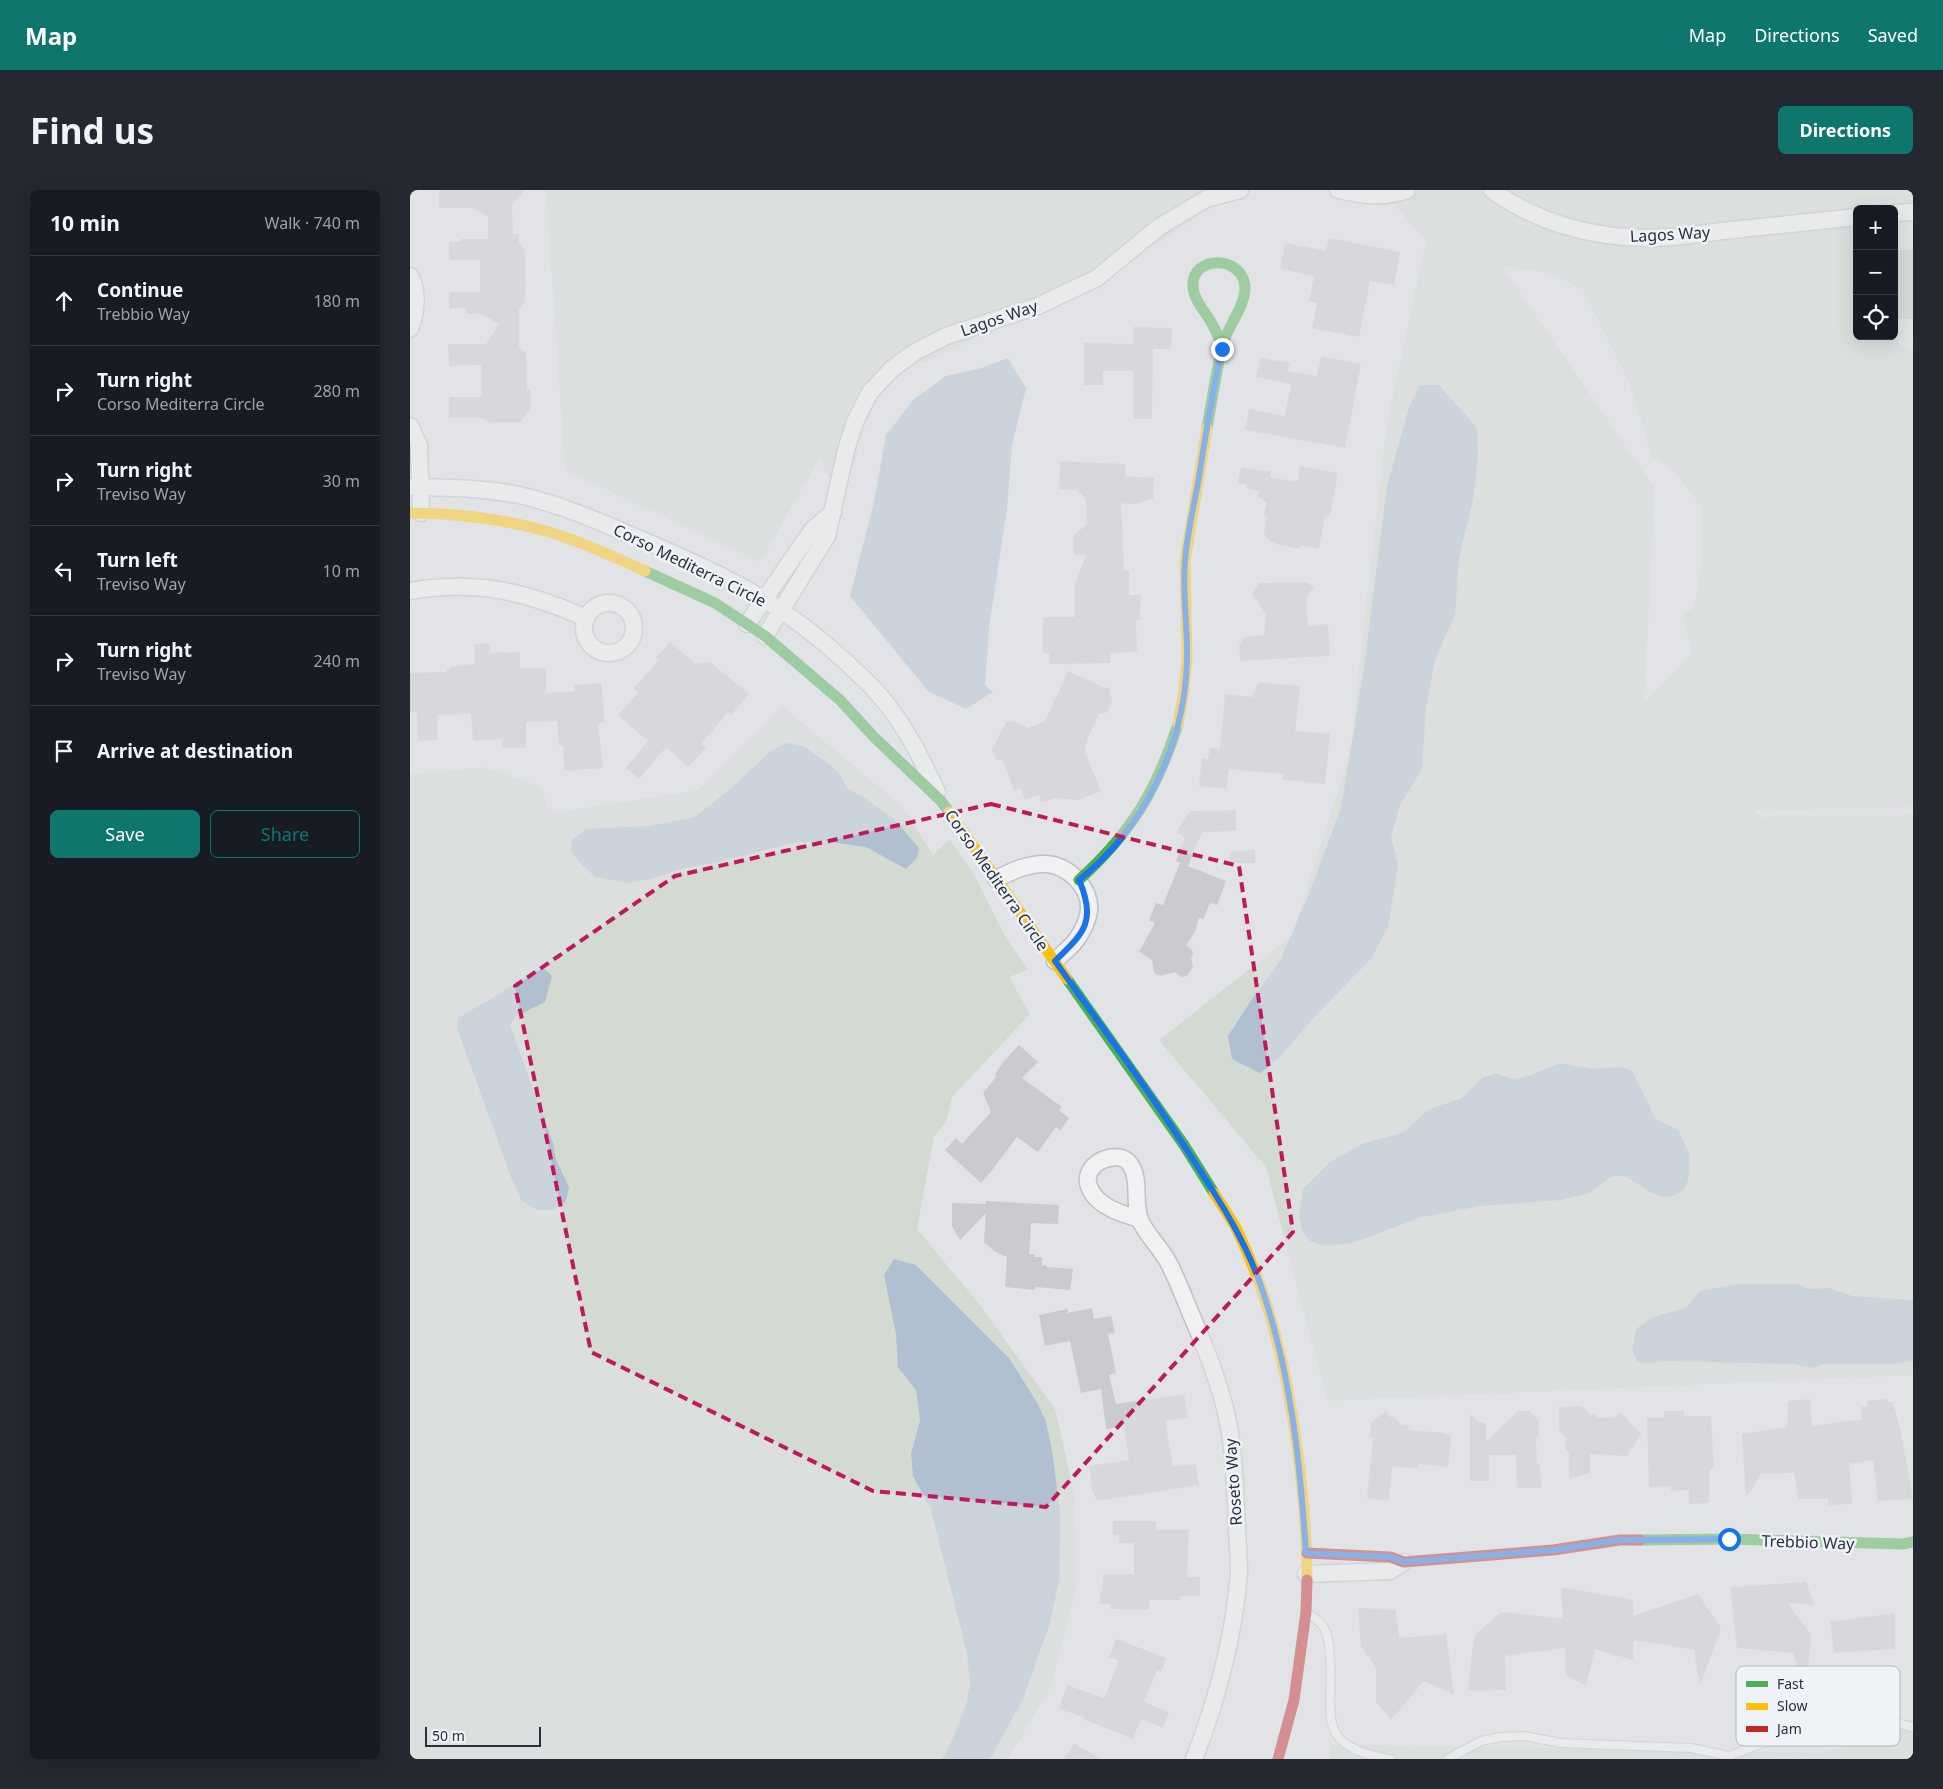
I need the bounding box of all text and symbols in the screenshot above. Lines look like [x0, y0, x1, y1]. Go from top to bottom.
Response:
text: Map [25, 19, 77, 52]
text: Map [1689, 23, 1726, 47]
text: Directions [1754, 23, 1840, 47]
text: Saved [1868, 23, 1918, 47]
button: Directions [1778, 106, 1913, 154]
text: Find us [30, 107, 154, 154]
map controls [1853, 205, 1898, 340]
button: + [1853, 205, 1898, 250]
text: 10 min [50, 209, 120, 237]
text: Walk · 740 m [265, 212, 360, 234]
street label: Lagos Way [1629, 221, 1712, 247]
button: − [1853, 250, 1898, 295]
text: Continue [97, 277, 183, 303]
icon: ahead [50, 287, 78, 315]
text: 180 m [313, 290, 360, 312]
street label: Lagos Way [957, 294, 1041, 341]
button: locate [1853, 295, 1898, 340]
text: Trebbio Way [97, 303, 190, 325]
route end [1211, 338, 1234, 361]
text: Turn right [97, 367, 192, 393]
icon: right [50, 377, 78, 405]
text: 280 m [313, 380, 360, 402]
text: Corso Mediterra Circle [97, 393, 265, 415]
text: Turn right [97, 457, 192, 483]
icon: right [50, 467, 78, 495]
text: 30 m [323, 470, 360, 492]
text: Treviso Way [97, 483, 186, 505]
street label: Corso Mediterra Circle [610, 518, 770, 612]
text: Turn left [97, 547, 178, 573]
icon: left [50, 557, 78, 585]
text: 10 m [323, 560, 360, 582]
text: Treviso Way [97, 573, 186, 595]
text: Turn right [97, 637, 192, 663]
icon: right [50, 647, 78, 675]
text: 240 m [313, 650, 360, 672]
text: Treviso Way [97, 663, 186, 685]
icon: arrive [50, 737, 78, 765]
text: Arrive at destination [97, 738, 293, 764]
street label: Corso Mediterra Circle [940, 805, 1054, 955]
button: Save [50, 810, 200, 858]
button: Share [210, 810, 360, 858]
street label: Roseto Way [1219, 1437, 1247, 1526]
route start [1718, 1528, 1741, 1551]
street label: Trebbio Way [1761, 1529, 1856, 1555]
legend [1736, 1666, 1900, 1746]
text: Fast [1777, 1674, 1804, 1693]
text: Slow [1777, 1696, 1808, 1715]
text: Jam [1775, 1719, 1802, 1738]
scale bar [425, 1724, 541, 1747]
text: 50 m [432, 1726, 465, 1745]

